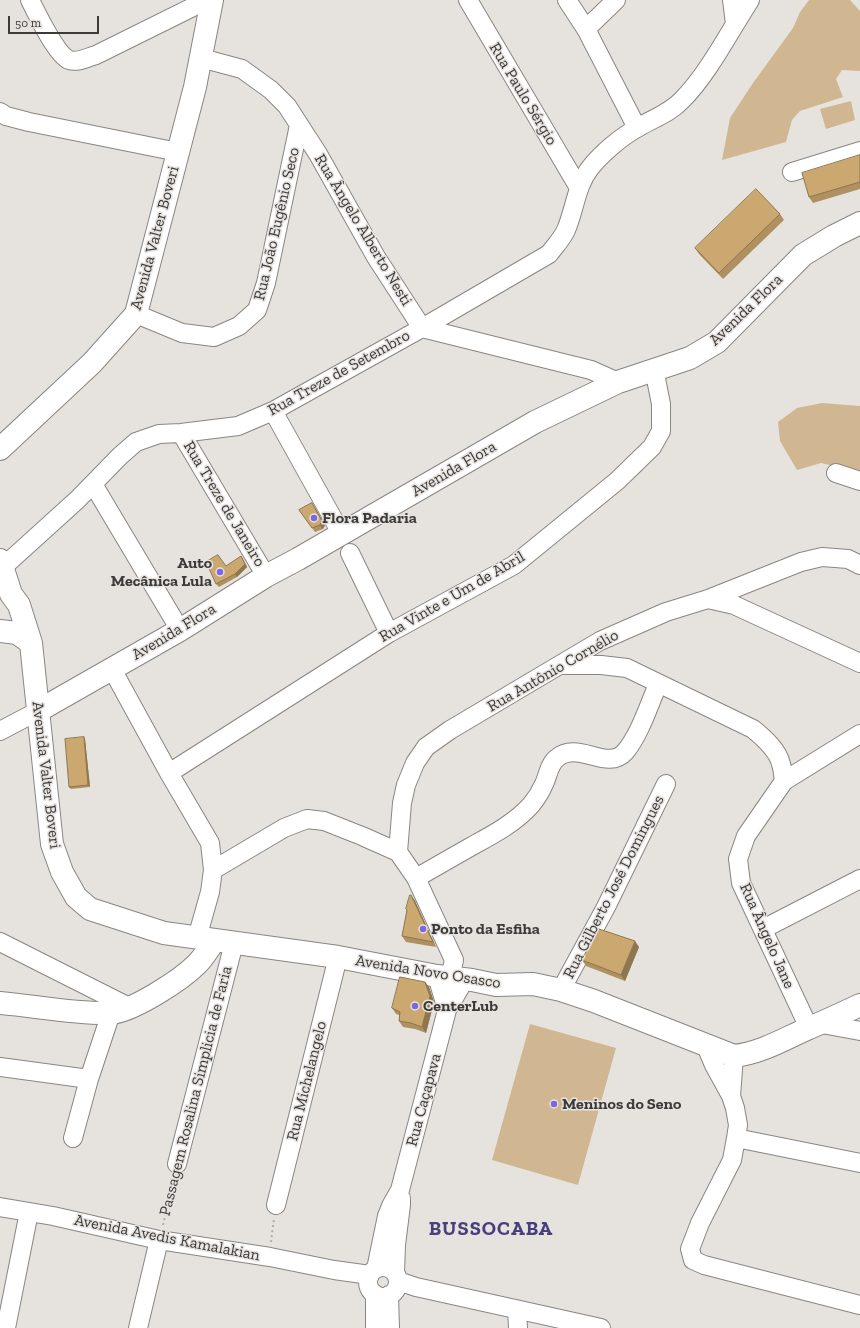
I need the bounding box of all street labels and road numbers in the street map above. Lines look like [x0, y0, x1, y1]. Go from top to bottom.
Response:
street label: Rua Paulo Sérgio [485, 39, 561, 149]
street label: Rua João Eugênio Seco [250, 146, 304, 302]
street label: Rua Ângelo Alberto Nesti [310, 151, 416, 309]
street label: Avenida Valter Boveri [127, 164, 183, 312]
street label: Avenida Flora [705, 270, 787, 350]
street label: Rua Treze de Setembro [265, 326, 413, 420]
street label: Avenida Flora [408, 437, 500, 501]
street label: Rua Treze de Janeiro [179, 438, 269, 570]
street label: Rua Vinte e Um de Abril [376, 547, 528, 647]
street label: Avenida Flora [128, 599, 220, 665]
street label: Rua Antônio Cornélio [484, 626, 622, 716]
street label: Avenida Valter Boveri [27, 700, 65, 850]
street label: Rua Gilberto José Domingues [559, 792, 669, 982]
street label: Rua Ângelo Jane [735, 880, 799, 992]
street label: Avenida Novo Osasco [354, 951, 502, 993]
street label: Passagem Rosalina Simplicia de Faria [156, 964, 236, 1218]
street label: Rua Michelangelo [283, 1019, 331, 1143]
street label: Rua Caçapava [402, 1051, 446, 1149]
street label: Avenida Avedis Kamalakian [72, 1211, 262, 1265]

